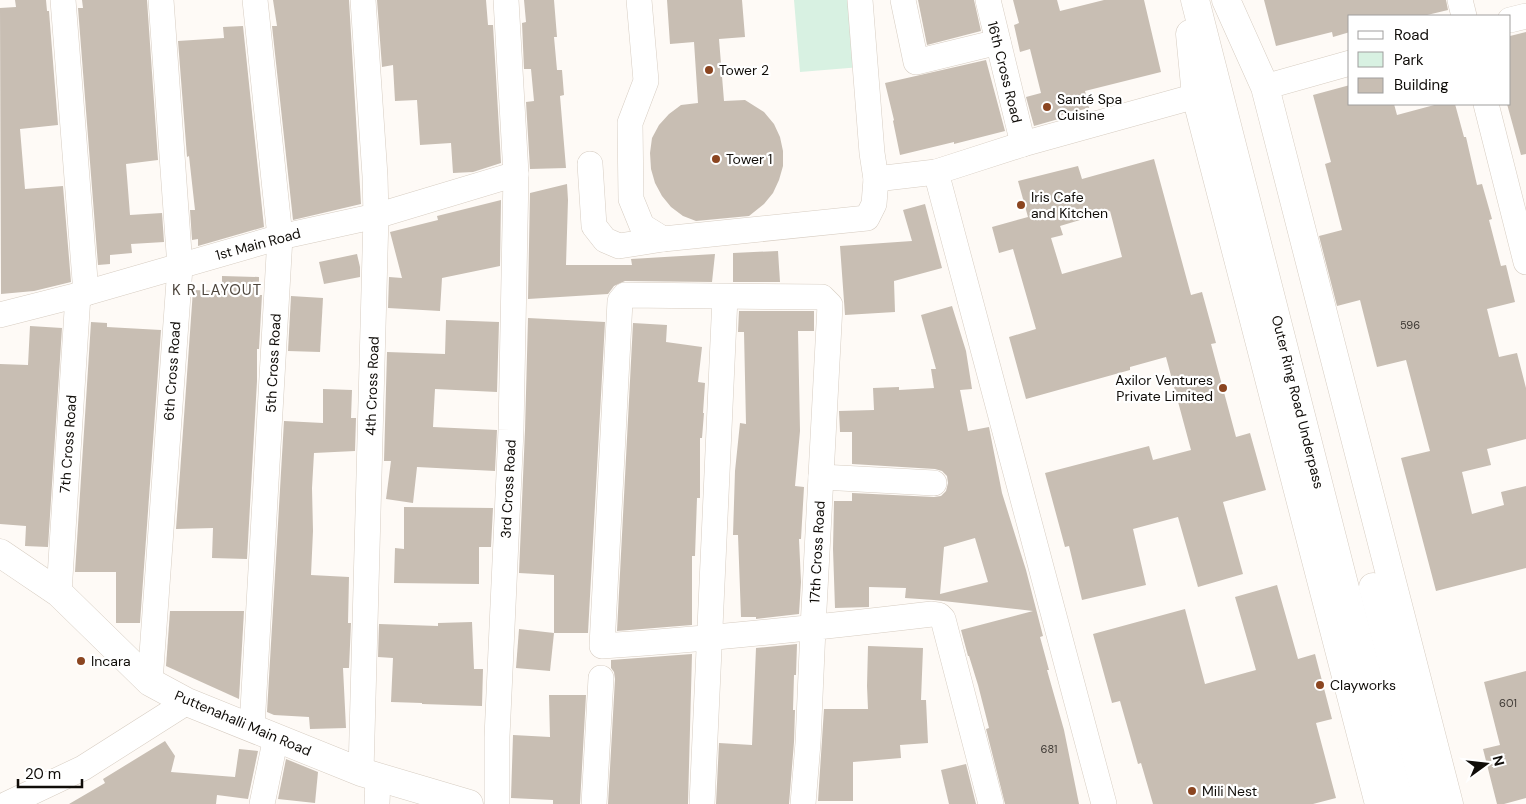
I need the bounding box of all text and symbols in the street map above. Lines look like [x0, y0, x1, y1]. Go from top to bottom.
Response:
legend [1348, 15, 1511, 105]
street label: 16th Cross Road [984, 19, 1026, 125]
text: Road [1394, 25, 1429, 45]
text: Park [1394, 50, 1424, 70]
place label: Tower 2 [719, 61, 769, 79]
marker: Tower 2 [703, 64, 715, 76]
text: Building [1394, 75, 1449, 95]
place label: Santé Spa Cuisine [1057, 90, 1122, 124]
marker: Santé Spa Cuisine [1041, 101, 1053, 113]
place label: Tower 1 [726, 150, 772, 168]
marker: Tower 1 [710, 153, 722, 165]
place label: Iris Cafe and Kitchen [1031, 188, 1108, 222]
marker: Iris Cafe and Kitchen [1015, 199, 1027, 211]
street label: 1st Main Road [213, 224, 303, 264]
district label: K R LAYOUT [172, 280, 262, 300]
street label: 5th Cross Road [261, 313, 285, 413]
street label: Outer Ring Road Underpass [1268, 313, 1328, 491]
house number: 596 [1400, 318, 1420, 332]
street label: 6th Cross Road [160, 321, 184, 421]
street label: 4th Cross Road [361, 336, 383, 436]
place label: Axilor Ventures Private Limited [1115, 371, 1213, 405]
marker: Axilor Ventures Private Limited [1217, 382, 1229, 394]
street label: 7th Cross Road [56, 394, 80, 494]
street label: 3rd Cross Road [496, 439, 520, 539]
street label: 17th Cross Road [805, 500, 829, 604]
place label: Incara [91, 652, 131, 670]
marker: Incara [75, 655, 87, 667]
place label: Clayworks [1330, 676, 1396, 694]
marker: Clayworks [1314, 679, 1326, 691]
street label: Puttenahalli Main Road [172, 686, 314, 760]
house number: 601 [1499, 696, 1517, 710]
north arrow [1461, 739, 1511, 789]
house number: 681 [1041, 742, 1057, 756]
text: N [1489, 753, 1509, 768]
scale bar [18, 756, 81, 788]
text: 20 m [25, 764, 61, 784]
place label: Mili Nest [1202, 782, 1257, 800]
marker: Mili Nest [1186, 785, 1198, 797]

